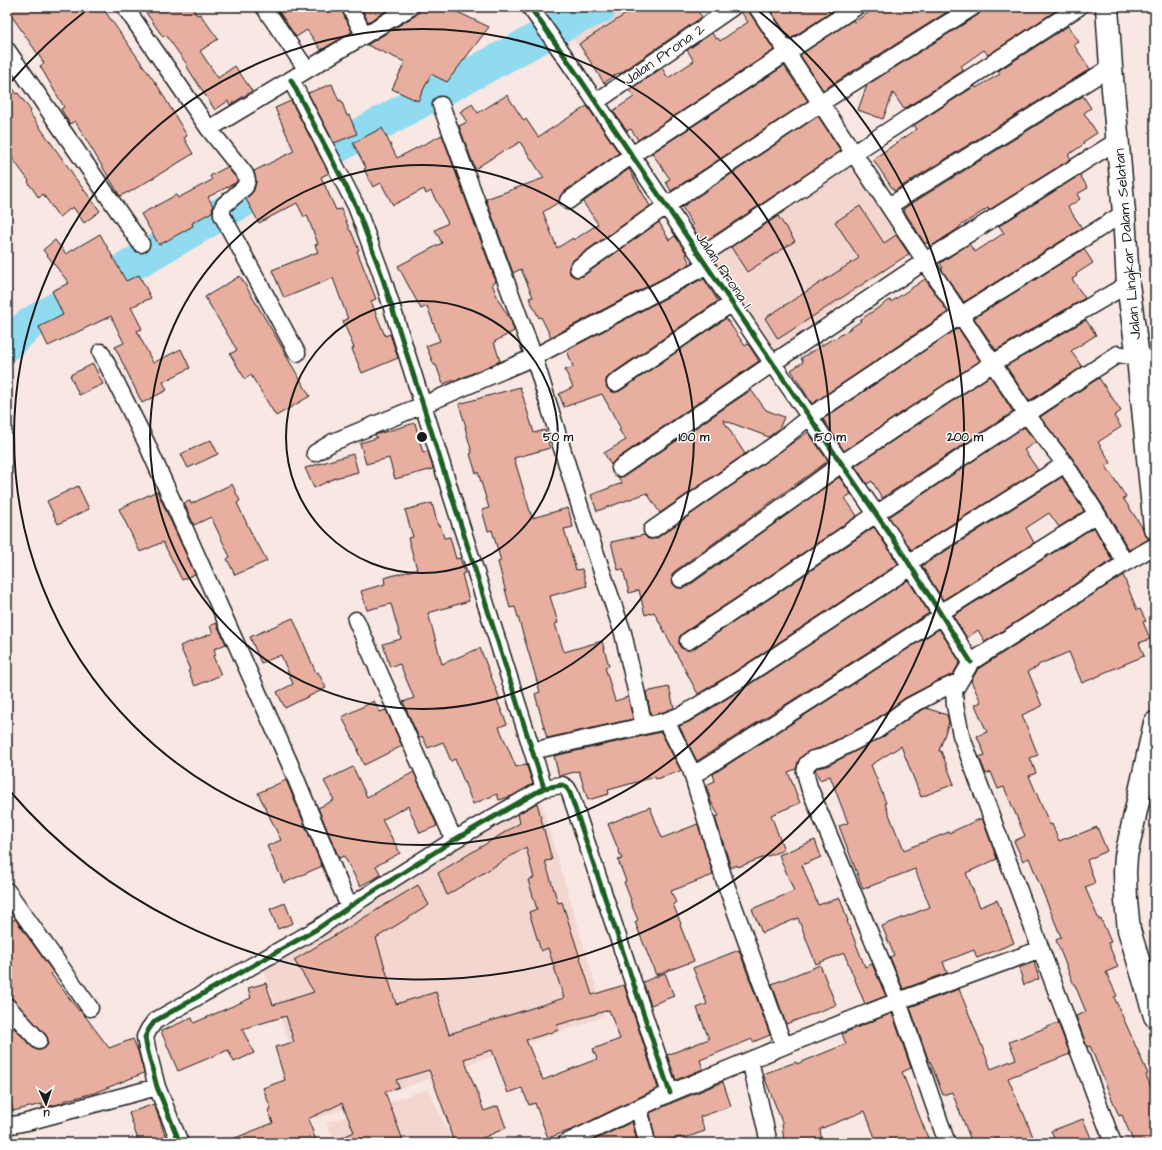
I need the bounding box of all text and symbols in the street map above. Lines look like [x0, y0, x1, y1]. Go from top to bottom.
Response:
street label: Jalan Prona 2 [619, 18, 710, 90]
street label: Jalan Lingkar Dalam Selatan [1109, 147, 1147, 341]
street label: Jalan Prona 1 [690, 228, 757, 313]
text: 50 m [543, 429, 574, 446]
text: 100 m [679, 429, 710, 446]
text: 150 m [814, 429, 847, 446]
text: 200 m [946, 429, 984, 446]
centre of rings [415, 430, 429, 444]
north arrow [26, 1084, 66, 1124]
text: U [43, 1106, 51, 1121]

